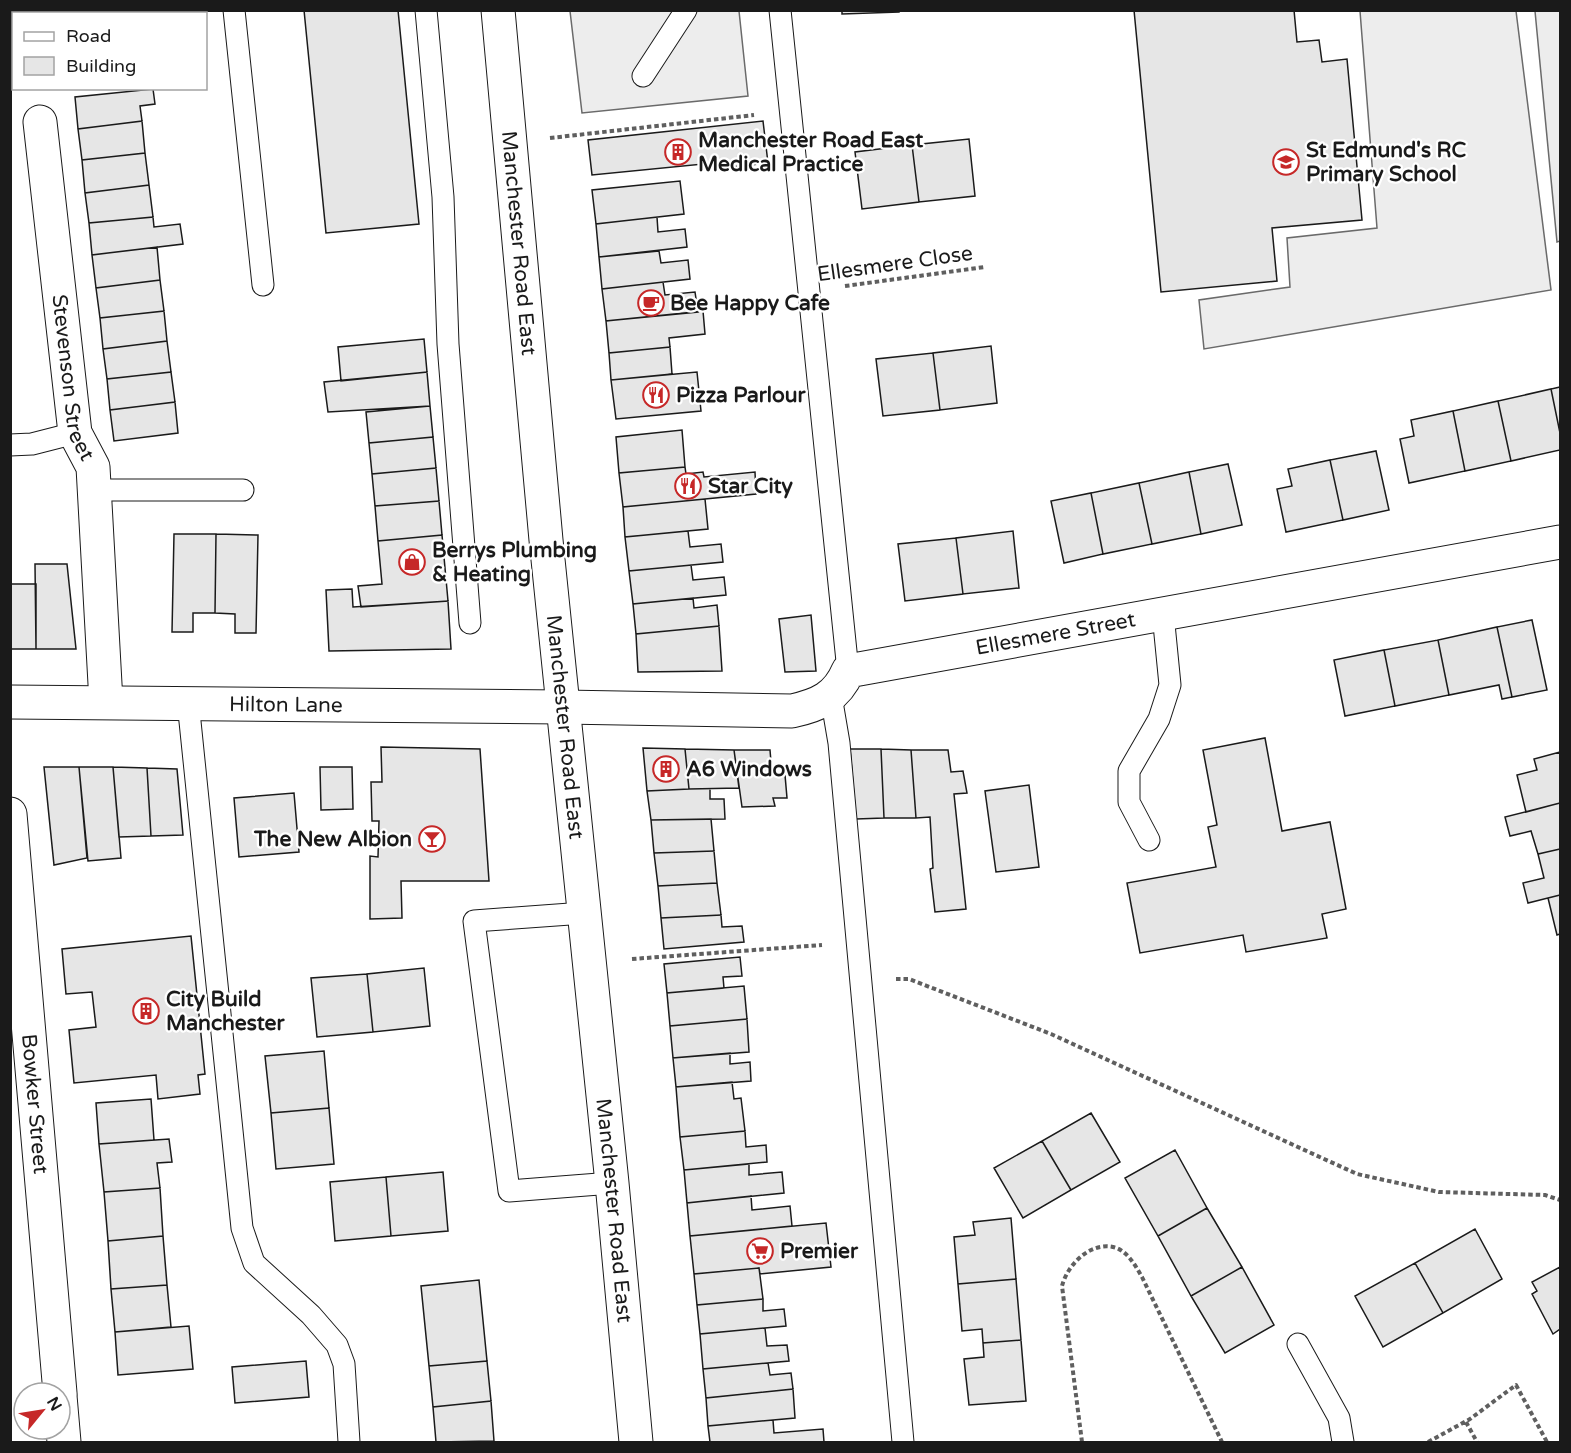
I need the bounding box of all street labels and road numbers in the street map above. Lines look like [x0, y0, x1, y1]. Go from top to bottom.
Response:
street label: Manchester Road East [496, 130, 542, 356]
street label: Ellesmere Close [816, 241, 974, 287]
street label: Stevenson Street [47, 293, 100, 465]
street label: Ellesmere Street [973, 607, 1137, 660]
street label: Manchester Road East [541, 613, 589, 840]
street label: Hilton Lane [229, 691, 343, 718]
street label: Bowker Street [17, 1033, 54, 1175]
street label: Manchester Road East [591, 1097, 637, 1324]

